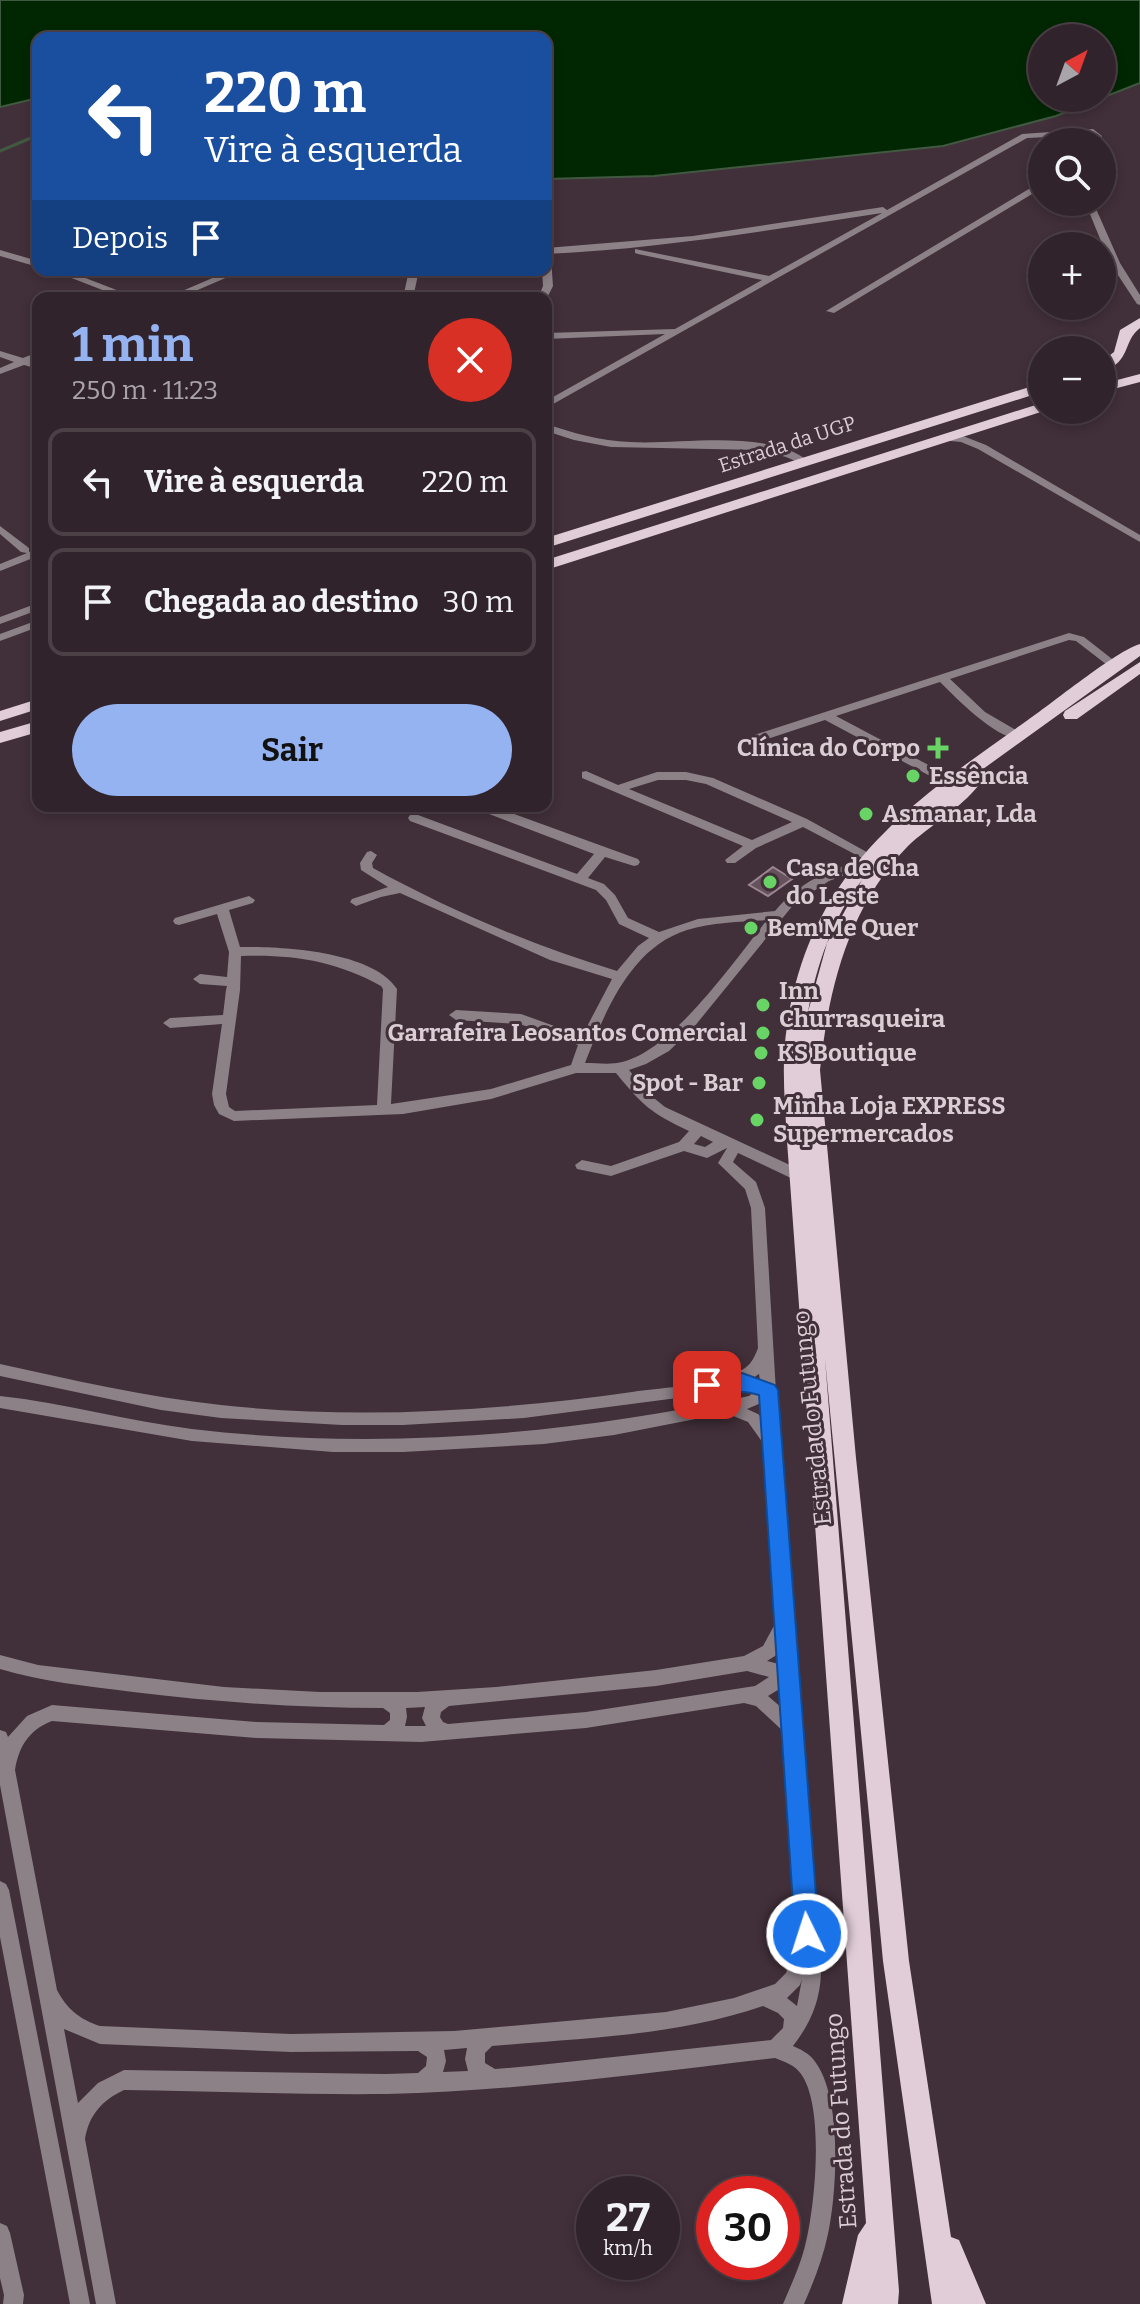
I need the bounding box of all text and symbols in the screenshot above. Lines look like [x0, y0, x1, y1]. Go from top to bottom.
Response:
north arrow [1028, 24, 1116, 112]
map controls [1028, 24, 1116, 424]
text: 220 m [204, 60, 366, 127]
icon: left [72, 64, 176, 168]
text: Vire à esquerda [204, 128, 462, 172]
button: search [1028, 128, 1116, 216]
icon: arrive [184, 216, 228, 260]
text: Depois [72, 220, 168, 256]
button: + [1028, 232, 1116, 320]
text: 1 min [72, 316, 193, 374]
button: close [428, 318, 512, 402]
button: − [1028, 336, 1116, 424]
text: 250 m · 11:23 [72, 375, 218, 406]
street label: Estrada da UGP [715, 411, 859, 477]
icon: left [76, 460, 120, 504]
text: Vire à esquerda [144, 464, 364, 500]
text: 220 m [422, 464, 508, 500]
icon: arrive [76, 580, 120, 624]
text: Chegada ao destino [144, 584, 419, 620]
text: 30 m [443, 584, 514, 620]
button: Sair [72, 704, 512, 796]
place label: Clínica do Corpo [737, 734, 920, 762]
marker: Clínica do Corpo [927, 737, 949, 759]
place label: Essência [929, 762, 1029, 790]
marker: Essência [904, 767, 922, 785]
place label: Asmanar, Lda [882, 800, 1037, 828]
marker: Asmanar, Lda [857, 805, 875, 823]
place label: Casa de Cha do Leste [786, 854, 920, 910]
marker: Casa de Cha do Leste [761, 873, 779, 891]
place label: Bem Me Quer [767, 914, 918, 942]
marker: Bem Me Quer [742, 919, 760, 937]
place label: Inn Churrasqueira [779, 977, 946, 1033]
marker: Inn Churrasqueira [754, 996, 772, 1014]
place label: Garrafeira Leosantos Comercial [387, 1019, 748, 1047]
marker: Garrafeira Leosantos Comercial [754, 1024, 772, 1042]
place label: KS Boutique [777, 1039, 917, 1067]
marker: KS Boutique [752, 1044, 770, 1062]
place label: Spot - Bar [632, 1069, 743, 1097]
marker: Spot - Bar [750, 1074, 768, 1092]
place label: Minha Loja EXPRESS Supermercados [773, 1092, 1006, 1148]
marker: Minha Loja EXPRESS Supermercados [748, 1111, 766, 1129]
street label: Estrada do Futungo [787, 1309, 837, 1527]
pin [673, 1351, 741, 1419]
icon: arrive [685, 1363, 729, 1407]
position arrow [765, 1892, 849, 1976]
street label: Estrada do Futungo [819, 2012, 863, 2230]
speed limit sign: 30 [696, 2176, 800, 2280]
text: 27 [606, 2194, 650, 2242]
text: km/h [603, 2236, 653, 2260]

